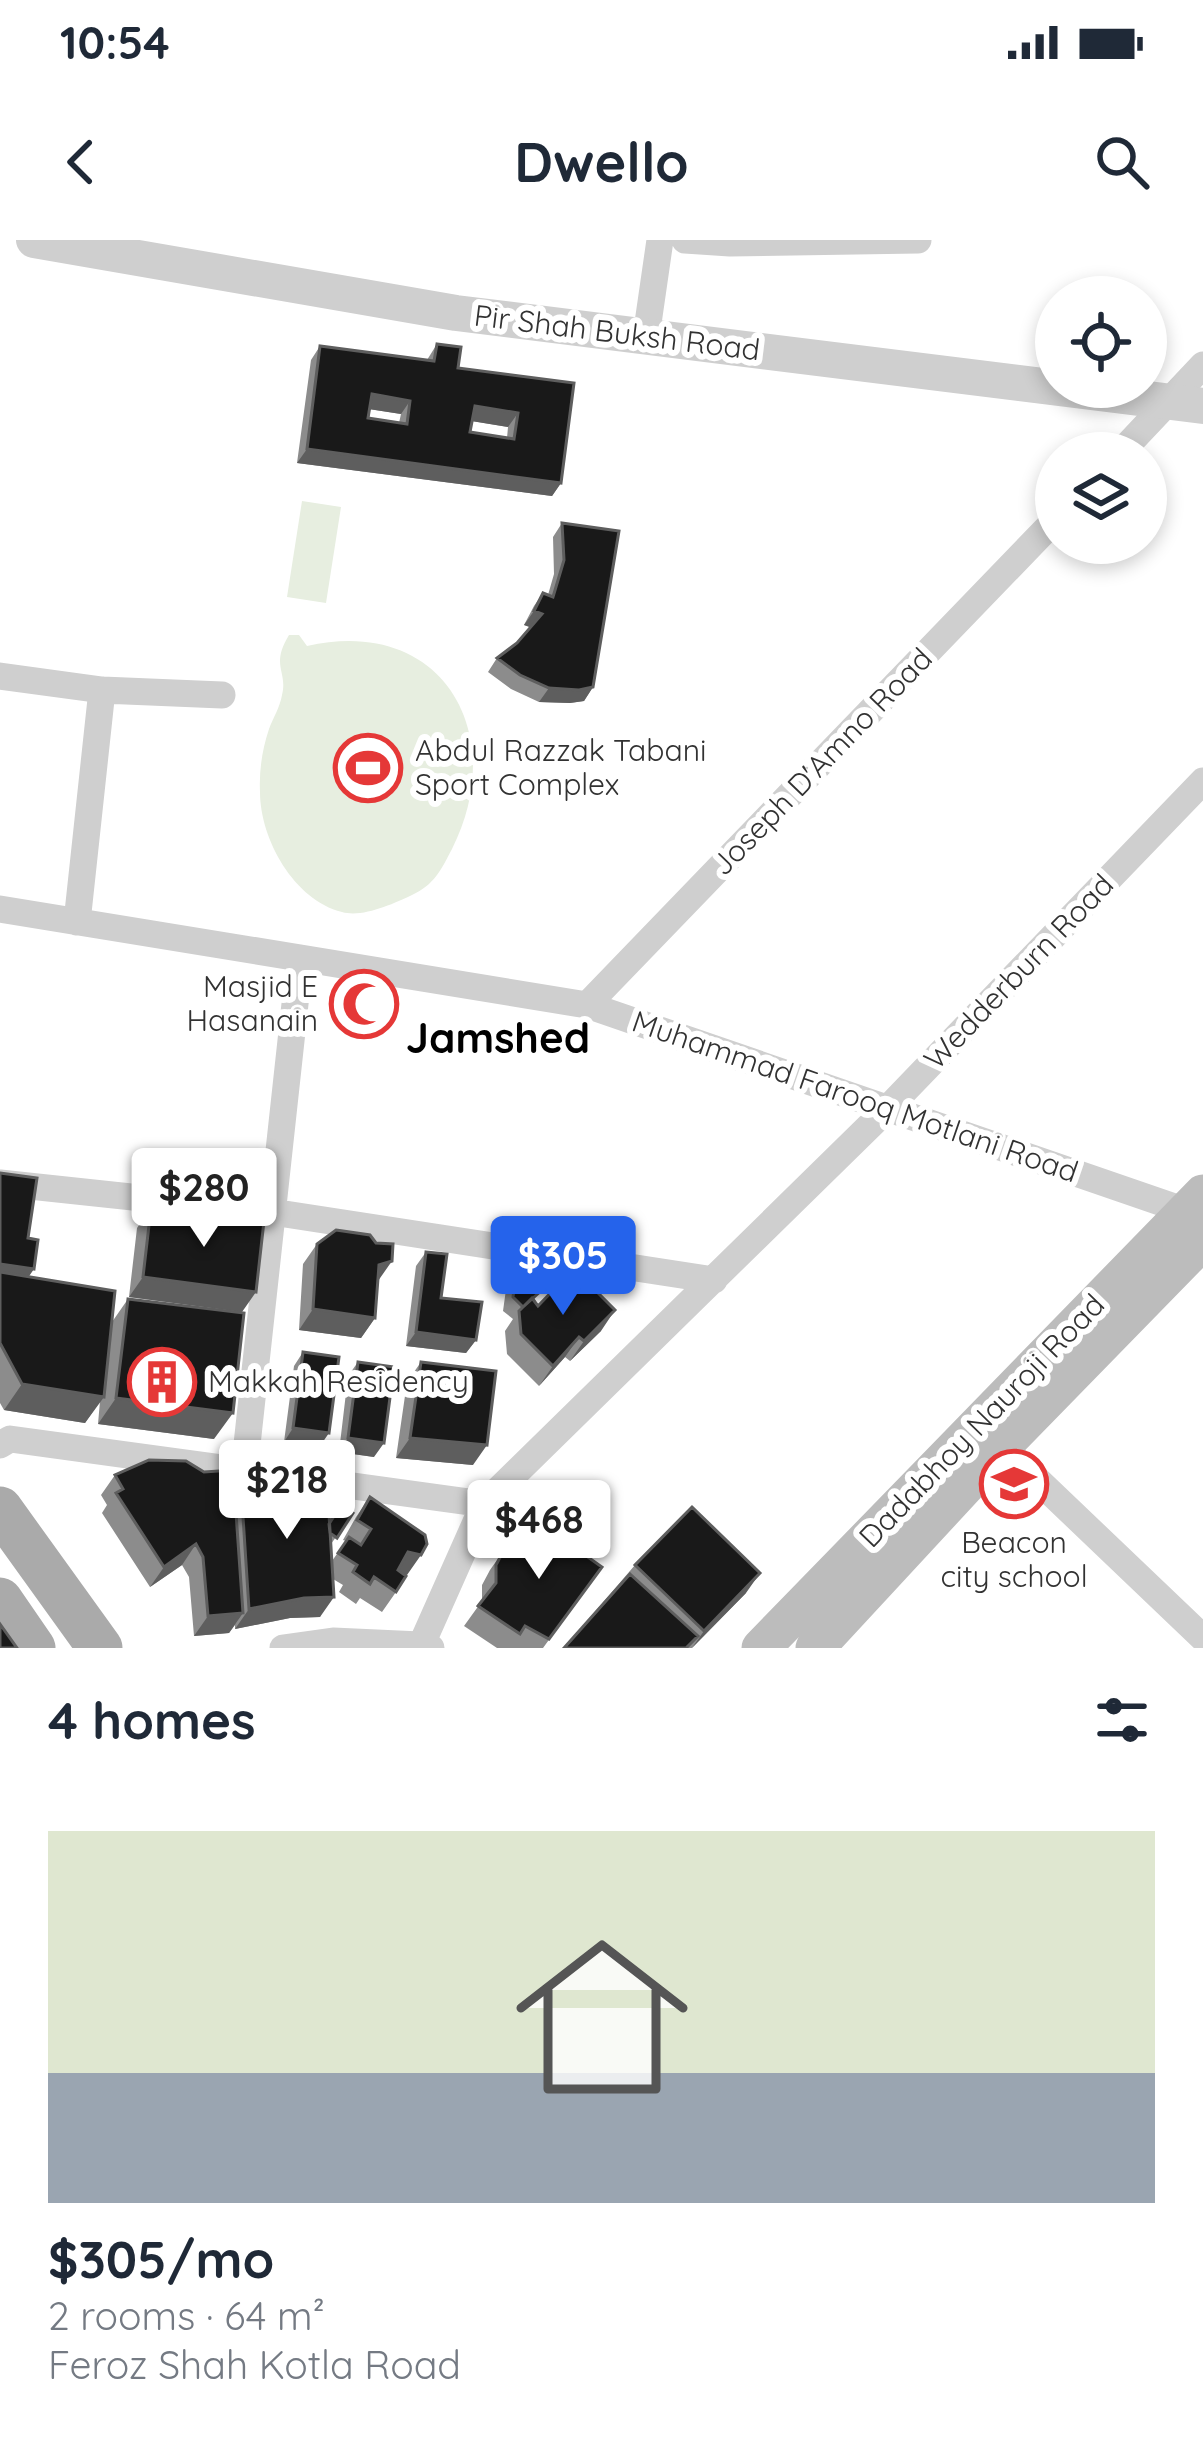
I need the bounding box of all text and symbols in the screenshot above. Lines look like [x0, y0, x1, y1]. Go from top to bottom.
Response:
text: 10:54 [60, 14, 170, 70]
text: Dwello [514, 128, 689, 196]
icon: back [48, 129, 114, 195]
icon: search [1089, 129, 1155, 195]
map controls [1035, 276, 1167, 564]
button: locate [1035, 276, 1167, 408]
street label: Pir Shah Buksh Road [472, 296, 762, 368]
button: layers [1035, 432, 1167, 564]
street label: Joseph D'Amno Road [703, 640, 940, 883]
place label: Abdul Razzak Tabani Sport Complex [415, 731, 706, 803]
sports icon: Abdul Razzak Tabani Sport Complex [333, 733, 403, 803]
street label: Wedderburn Road [915, 866, 1121, 1077]
place label: Masjid E Hasanain [186, 967, 318, 1039]
mosque icon: Masjid E Hasanain [329, 969, 399, 1039]
street label: Muhammad Farooq Motlani Road [627, 1002, 1083, 1190]
district label: Jamshed [406, 1011, 590, 1064]
pin: $280 [133, 1148, 275, 1250]
text: $280 [159, 1162, 249, 1211]
pin: $305 [492, 1216, 634, 1318]
text: $305 [518, 1230, 608, 1279]
street label: Dadabhoy Nauroji Road [850, 1286, 1112, 1555]
building icon: Makkah Residency [127, 1347, 197, 1417]
place label: Makkah Residency [208, 1362, 469, 1400]
pin: $218 [216, 1440, 358, 1542]
school or university icon: Beacon city school [979, 1449, 1049, 1519]
text: $218 [246, 1454, 328, 1503]
pin: $468 [468, 1480, 610, 1582]
text: $468 [494, 1494, 584, 1543]
place label: Beacon city school [940, 1523, 1088, 1595]
icon: filters [1089, 1687, 1155, 1753]
text: 4 homes [48, 1688, 256, 1752]
icon: home [494, 1909, 710, 2125]
text: $305/mo [48, 2227, 274, 2291]
text: 2 rooms · 64 m² [48, 2291, 325, 2340]
text: Feroz Shah Kotla Road [48, 2340, 461, 2389]

